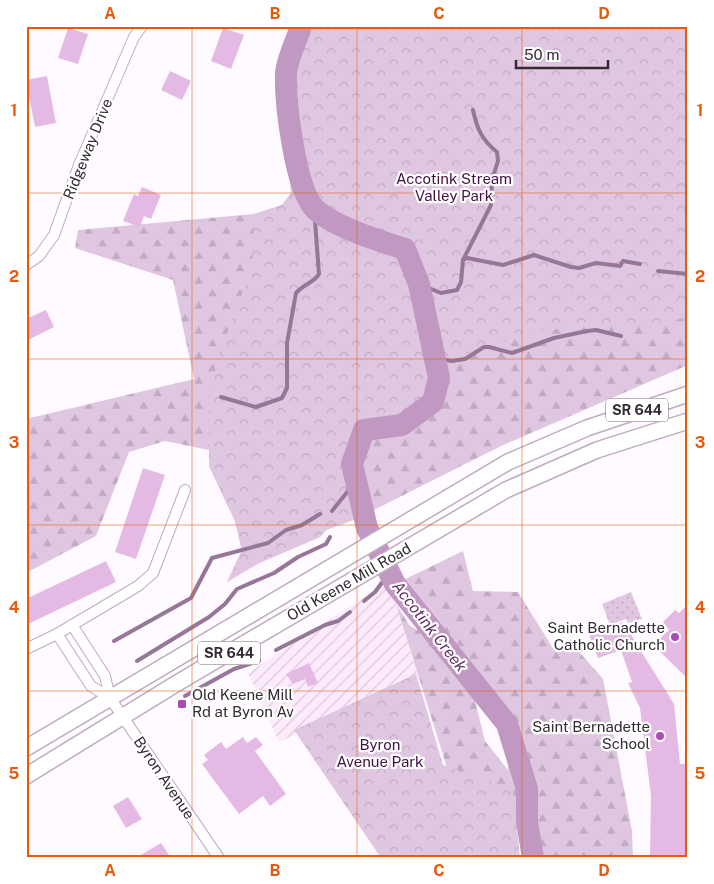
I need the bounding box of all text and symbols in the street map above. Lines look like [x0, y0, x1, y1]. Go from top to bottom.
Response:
text: A [104, 4, 116, 23]
text: B [270, 4, 281, 23]
text: C [433, 4, 445, 23]
text: D [598, 4, 610, 23]
scale bar [516, 38, 609, 70]
text: 50 m [524, 46, 559, 63]
street label: Ridgeway Drive [60, 96, 116, 202]
text: 1 [11, 101, 17, 120]
text: 1 [697, 101, 703, 120]
park label: Accotink Stream Valley Park [396, 170, 512, 204]
text: 2 [9, 267, 19, 286]
text: 2 [695, 267, 705, 286]
road number: SR 644 [606, 398, 668, 422]
text: 3 [9, 433, 19, 452]
text: 3 [695, 433, 705, 452]
street label: Old Keene Mill Road [284, 539, 414, 624]
water label: Accotink Creek [388, 577, 471, 676]
text: 4 [9, 598, 20, 617]
text: 4 [695, 598, 706, 617]
place label: Saint Bernadette Catholic Church [547, 619, 665, 653]
marker: Saint Bernadette Catholic Church [669, 631, 681, 643]
road number: SR 644 [198, 641, 260, 664]
place label: Old Keene Mill Rd at Byron Av [192, 686, 294, 720]
marker: Old Keene Mill Rd at Byron Av [176, 698, 188, 710]
place label: Saint Bernadette School [532, 718, 650, 752]
marker: Saint Bernadette School [654, 730, 666, 742]
street label: Byron Avenue [131, 733, 198, 822]
park label: Byron Avenue Park [336, 736, 424, 770]
text: 5 [9, 764, 20, 783]
text: 5 [695, 764, 706, 783]
text: A [104, 861, 116, 880]
text: B [270, 861, 281, 880]
text: C [433, 861, 445, 880]
text: D [598, 861, 610, 880]

